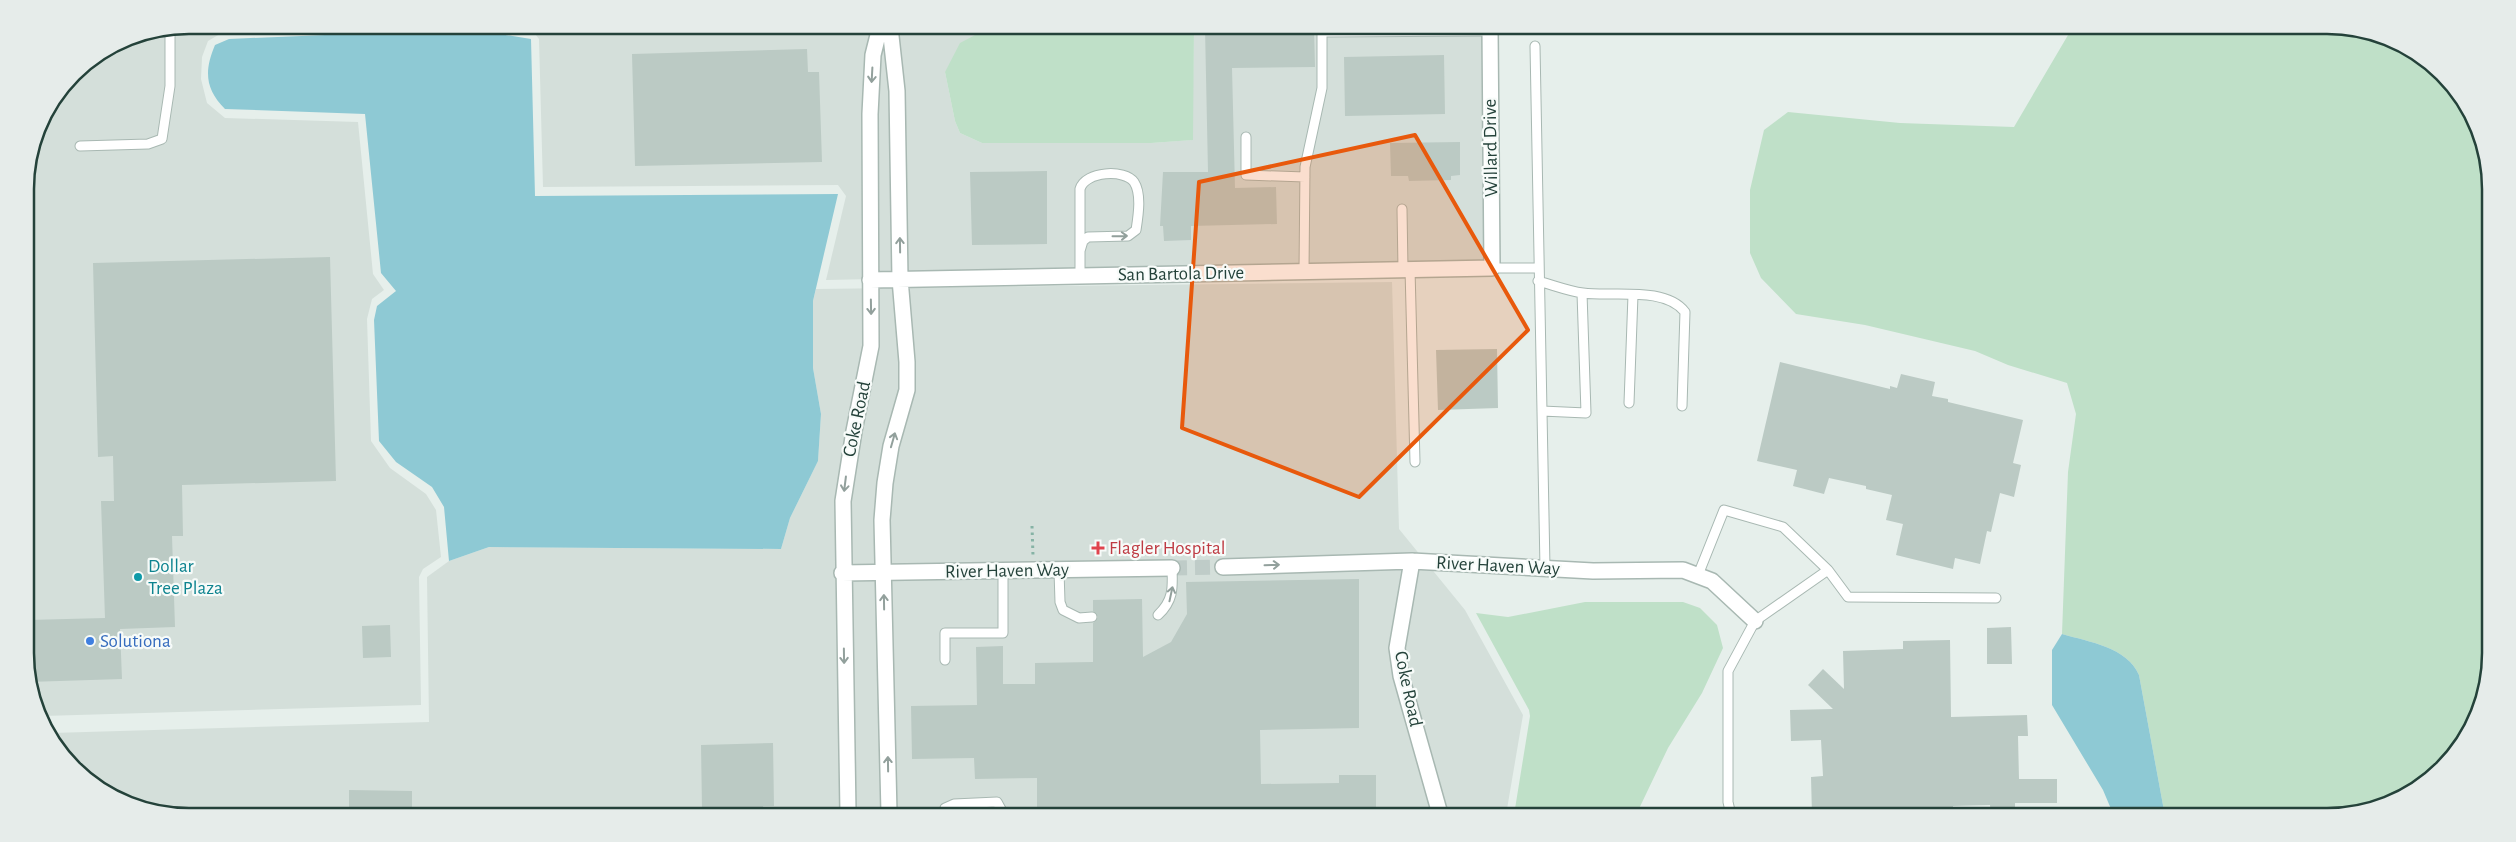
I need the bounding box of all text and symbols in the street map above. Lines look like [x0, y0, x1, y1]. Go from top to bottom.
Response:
one-way arrow [867, 66, 876, 82]
street label: Willard Drive [1481, 99, 1501, 197]
one-way arrow [1112, 231, 1128, 241]
one-way arrow [895, 237, 905, 254]
street label: San Bartola Drive [1118, 263, 1244, 285]
one-way arrow [866, 298, 876, 315]
street label: Coke Road [840, 379, 874, 459]
one-way arrow [889, 433, 899, 449]
one-way arrow [840, 476, 850, 492]
place label: Flagler Hospital [1109, 539, 1225, 558]
marker: Flagler Hospital [1091, 541, 1105, 555]
street label: River Haven Way [1436, 553, 1560, 579]
place label: Dollar Tree Plaza [148, 557, 223, 598]
street label: River Haven Way [945, 560, 1069, 582]
one-way arrow [1264, 560, 1280, 570]
marker: Dollar Tree Plaza [132, 571, 144, 583]
one-way arrow [1167, 586, 1176, 602]
one-way arrow [880, 594, 889, 610]
place label: Solutiona [100, 632, 171, 651]
marker: Solutiona [84, 635, 96, 647]
one-way arrow [839, 648, 849, 664]
street label: Coke Road [1391, 649, 1425, 729]
one-way arrow [883, 757, 893, 773]

